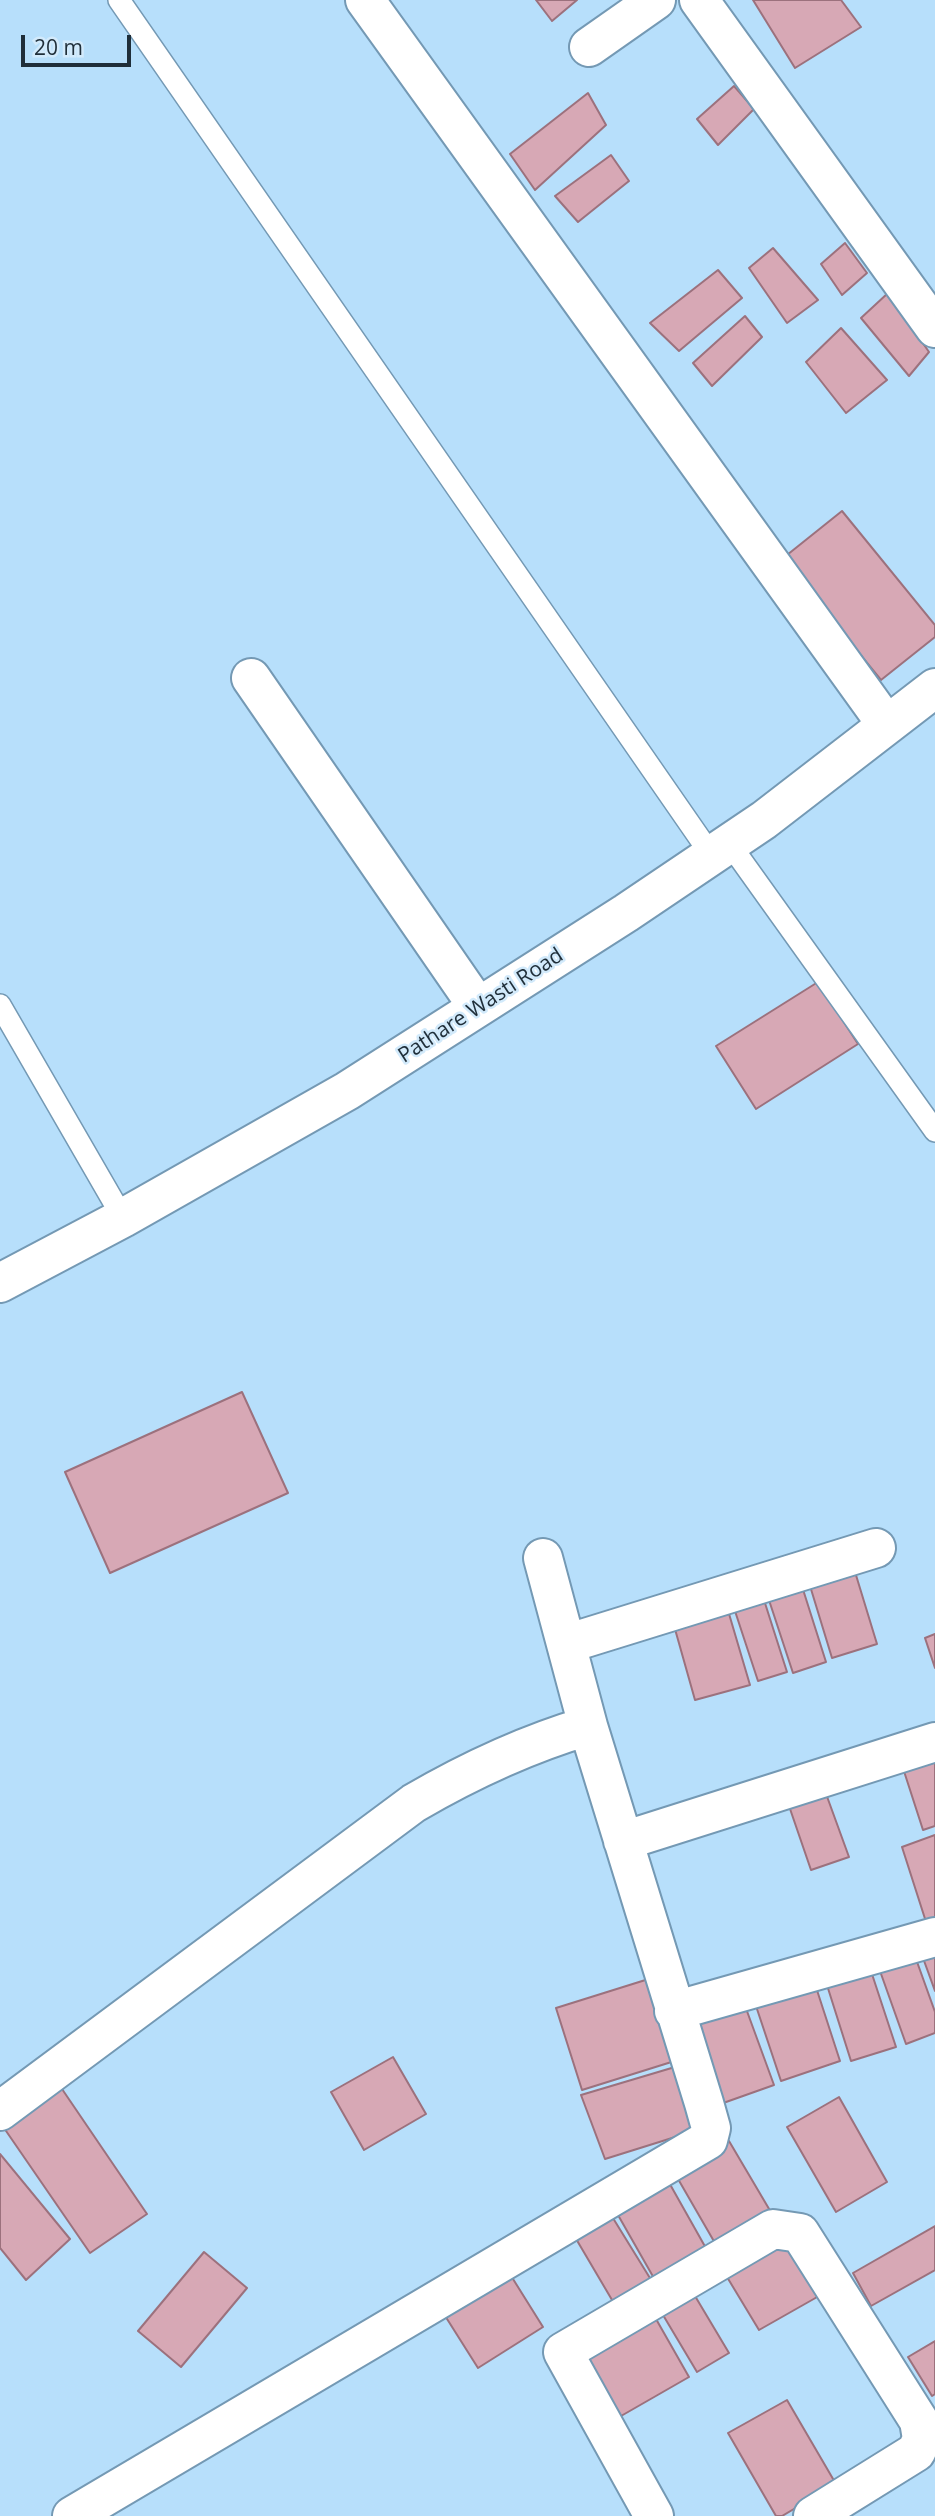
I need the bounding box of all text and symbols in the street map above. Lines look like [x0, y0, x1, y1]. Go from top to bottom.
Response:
scale bar [24, 21, 135, 65]
text: 20 m [34, 33, 83, 61]
street label: Pathare Wasti Road [394, 943, 568, 1069]

